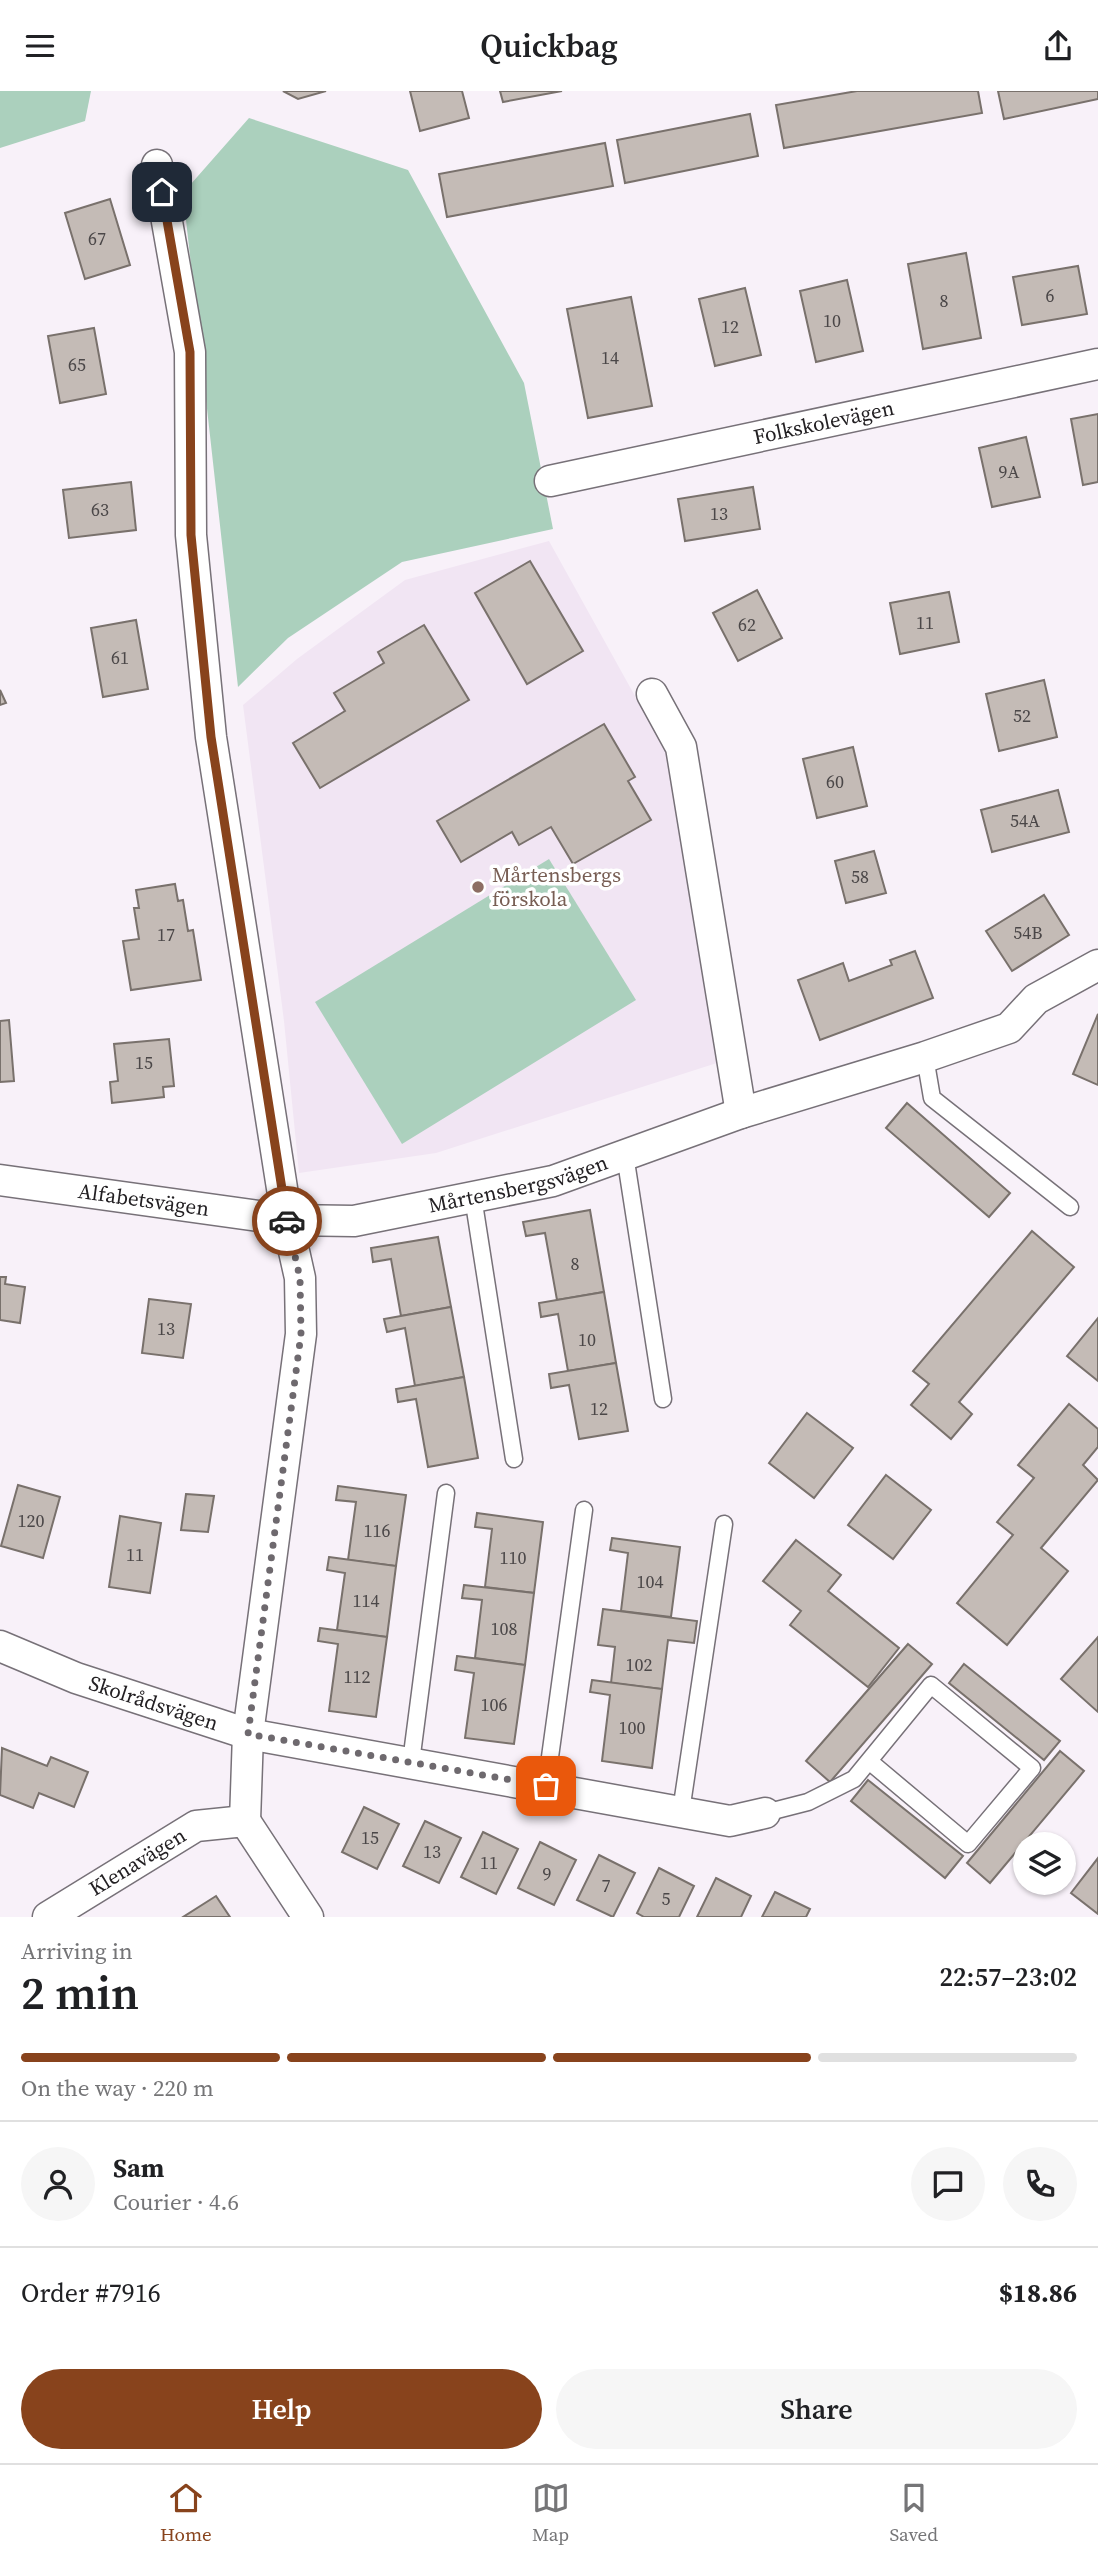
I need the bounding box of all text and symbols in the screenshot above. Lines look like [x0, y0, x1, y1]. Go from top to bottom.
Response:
text: Quickbag [480, 24, 618, 68]
icon: menu [21, 27, 59, 65]
icon: share [1039, 27, 1077, 65]
pin [132, 162, 192, 222]
icon: home [143, 173, 181, 211]
house number: 67 [88, 226, 106, 251]
house number: 6 [1046, 283, 1055, 308]
house number: 8 [940, 288, 949, 313]
house number: 10 [823, 308, 841, 333]
house number: 12 [721, 314, 739, 339]
house number: 14 [601, 345, 619, 370]
house number: 65 [68, 352, 86, 377]
street label: Folkskolevägen [751, 393, 897, 451]
house number: 9A [999, 459, 1020, 484]
house number: 63 [91, 497, 109, 522]
house number: 13 [710, 501, 728, 526]
house number: 11 [916, 610, 934, 635]
house number: 62 [738, 612, 756, 637]
house number: 61 [111, 645, 129, 670]
house number: 52 [1013, 703, 1031, 728]
house number: 60 [826, 769, 844, 794]
house number: 54A [1010, 808, 1040, 833]
place label: Mårtensbergs förskola [492, 860, 621, 913]
house number: 58 [851, 864, 869, 889]
marker: Mårtensbergs förskola [470, 879, 486, 895]
house number: 54B [1013, 920, 1043, 945]
house number: 17 [157, 922, 175, 947]
house number: 15 [135, 1050, 153, 1075]
street label: Mårtensbergsvägen [426, 1147, 612, 1220]
street label: Alfabetsvägen [76, 1176, 211, 1223]
courier [252, 1186, 322, 1256]
icon: car [268, 1202, 306, 1240]
house number: 8 [571, 1251, 580, 1276]
house number: 13 [157, 1316, 175, 1341]
house number: 10 [578, 1327, 596, 1352]
house number: 12 [590, 1396, 608, 1421]
house number: 120 [18, 1508, 45, 1533]
house number: 116 [364, 1518, 391, 1543]
house number: 11 [126, 1542, 144, 1567]
house number: 110 [500, 1545, 527, 1570]
house number: 104 [637, 1569, 664, 1594]
house number: 114 [353, 1588, 380, 1613]
house number: 108 [491, 1616, 518, 1641]
house number: 102 [626, 1652, 653, 1677]
house number: 112 [344, 1664, 371, 1689]
street label: Skolrådsvägen [85, 1668, 222, 1737]
house number: 106 [481, 1692, 508, 1717]
house number: 100 [619, 1715, 646, 1740]
pin [516, 1756, 576, 1816]
icon: bag [527, 1767, 565, 1805]
street label: Klenavägen [83, 1821, 191, 1902]
house number: 15 [361, 1825, 379, 1850]
map controls [1013, 1832, 1076, 1895]
button: layers [1013, 1832, 1076, 1895]
house number: 13 [423, 1839, 441, 1864]
house number: 11 [480, 1850, 498, 1875]
house number: 9 [543, 1861, 552, 1886]
house number: 7 [602, 1873, 611, 1898]
house number: 5 [662, 1886, 671, 1911]
text: Arriving in [21, 1935, 133, 1967]
text: 22:57–23:02 [940, 1959, 1077, 1995]
text: 2 min [21, 1961, 139, 2024]
text: On the way · 220 m [21, 2072, 214, 2104]
button: person [21, 2147, 95, 2221]
button: chat [911, 2147, 985, 2221]
button: phone [1003, 2147, 1077, 2221]
text: Sam [113, 2150, 164, 2186]
text: Courier · 4.6 [113, 2186, 239, 2218]
text: Order #7916 [21, 2275, 161, 2311]
text: $18.86 [999, 2275, 1077, 2311]
button: Help [21, 2369, 542, 2449]
button: Share [556, 2369, 1077, 2449]
tab: Home [160, 2479, 212, 2547]
tab: Map [532, 2479, 570, 2547]
tab: Saved [889, 2479, 938, 2547]

